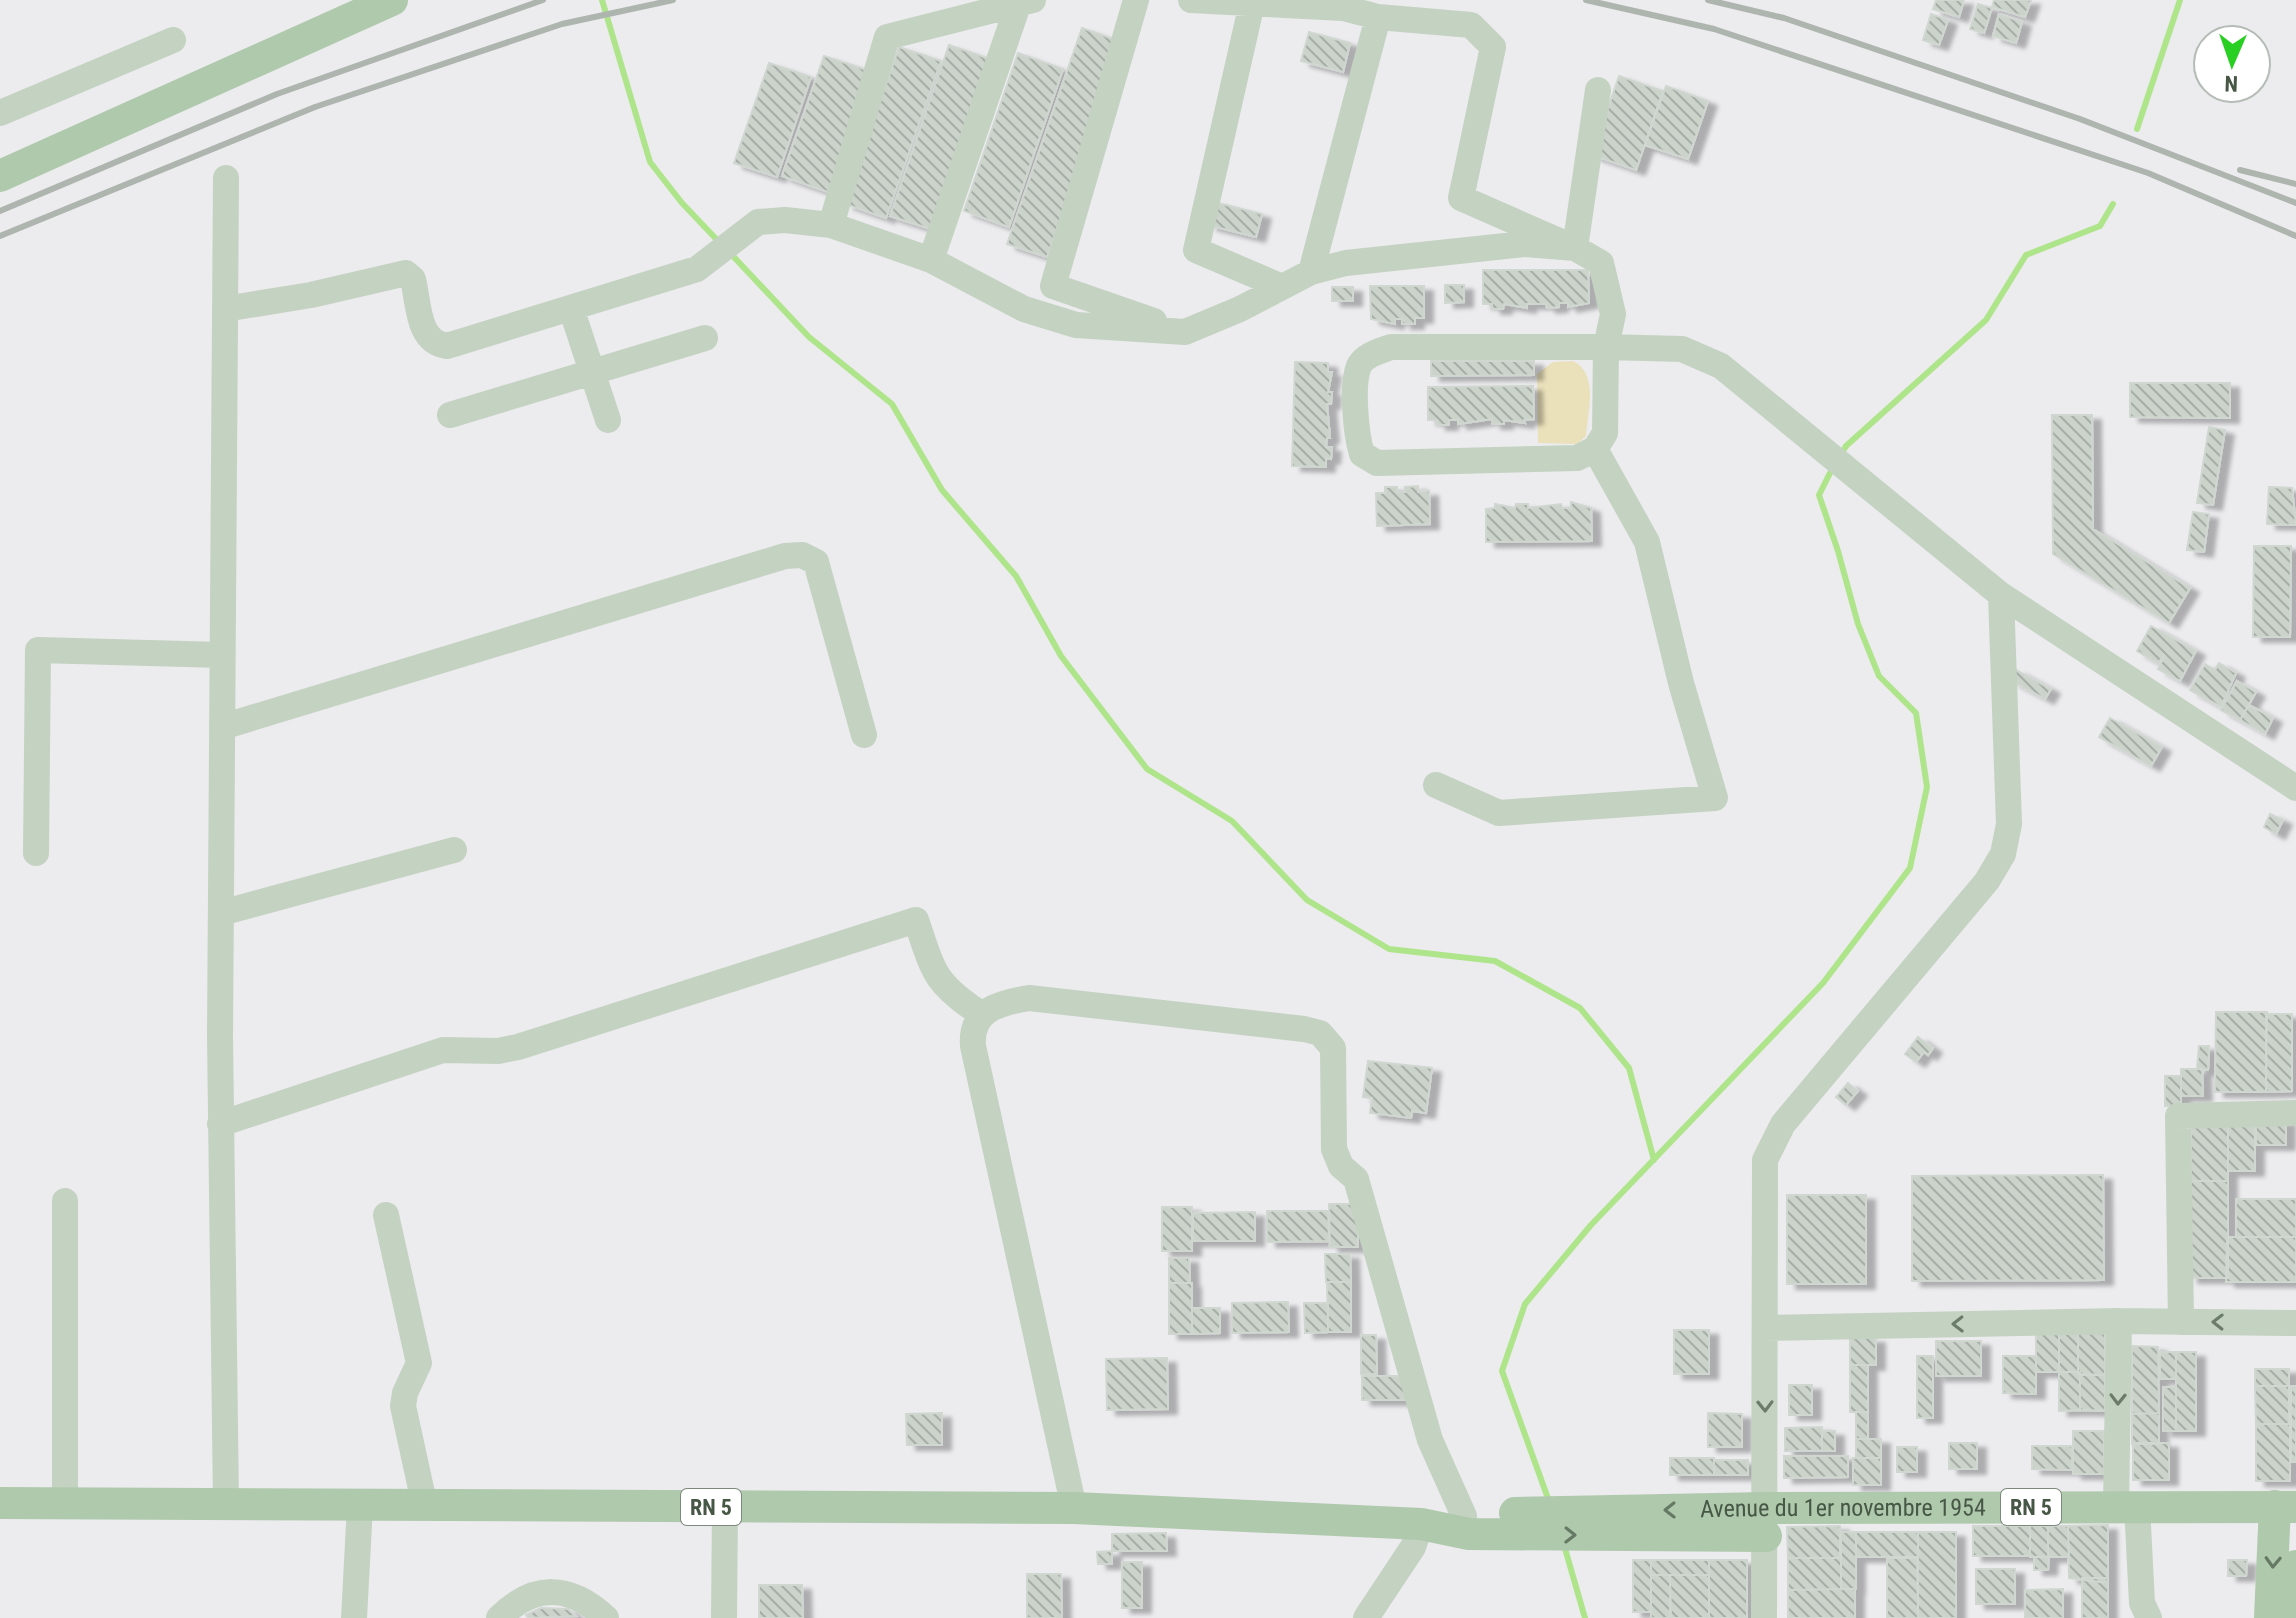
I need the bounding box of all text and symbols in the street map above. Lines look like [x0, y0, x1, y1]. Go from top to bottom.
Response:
north arrow [2192, 24, 2272, 104]
text: N [2224, 71, 2238, 96]
one-way arrow [2211, 1313, 2224, 1331]
one-way arrow [1951, 1315, 1964, 1333]
one-way arrow [2109, 1393, 2127, 1406]
one-way arrow [1757, 1400, 1774, 1413]
road number: RN 5 [681, 1489, 741, 1525]
road number: RN 5 [2001, 1489, 2061, 1525]
street label: Avenue du 1er novembre 1954 [1700, 1494, 1986, 1523]
one-way arrow [1663, 1502, 1676, 1519]
one-way arrow [1564, 1526, 1577, 1544]
one-way arrow [2265, 1556, 2282, 1569]

